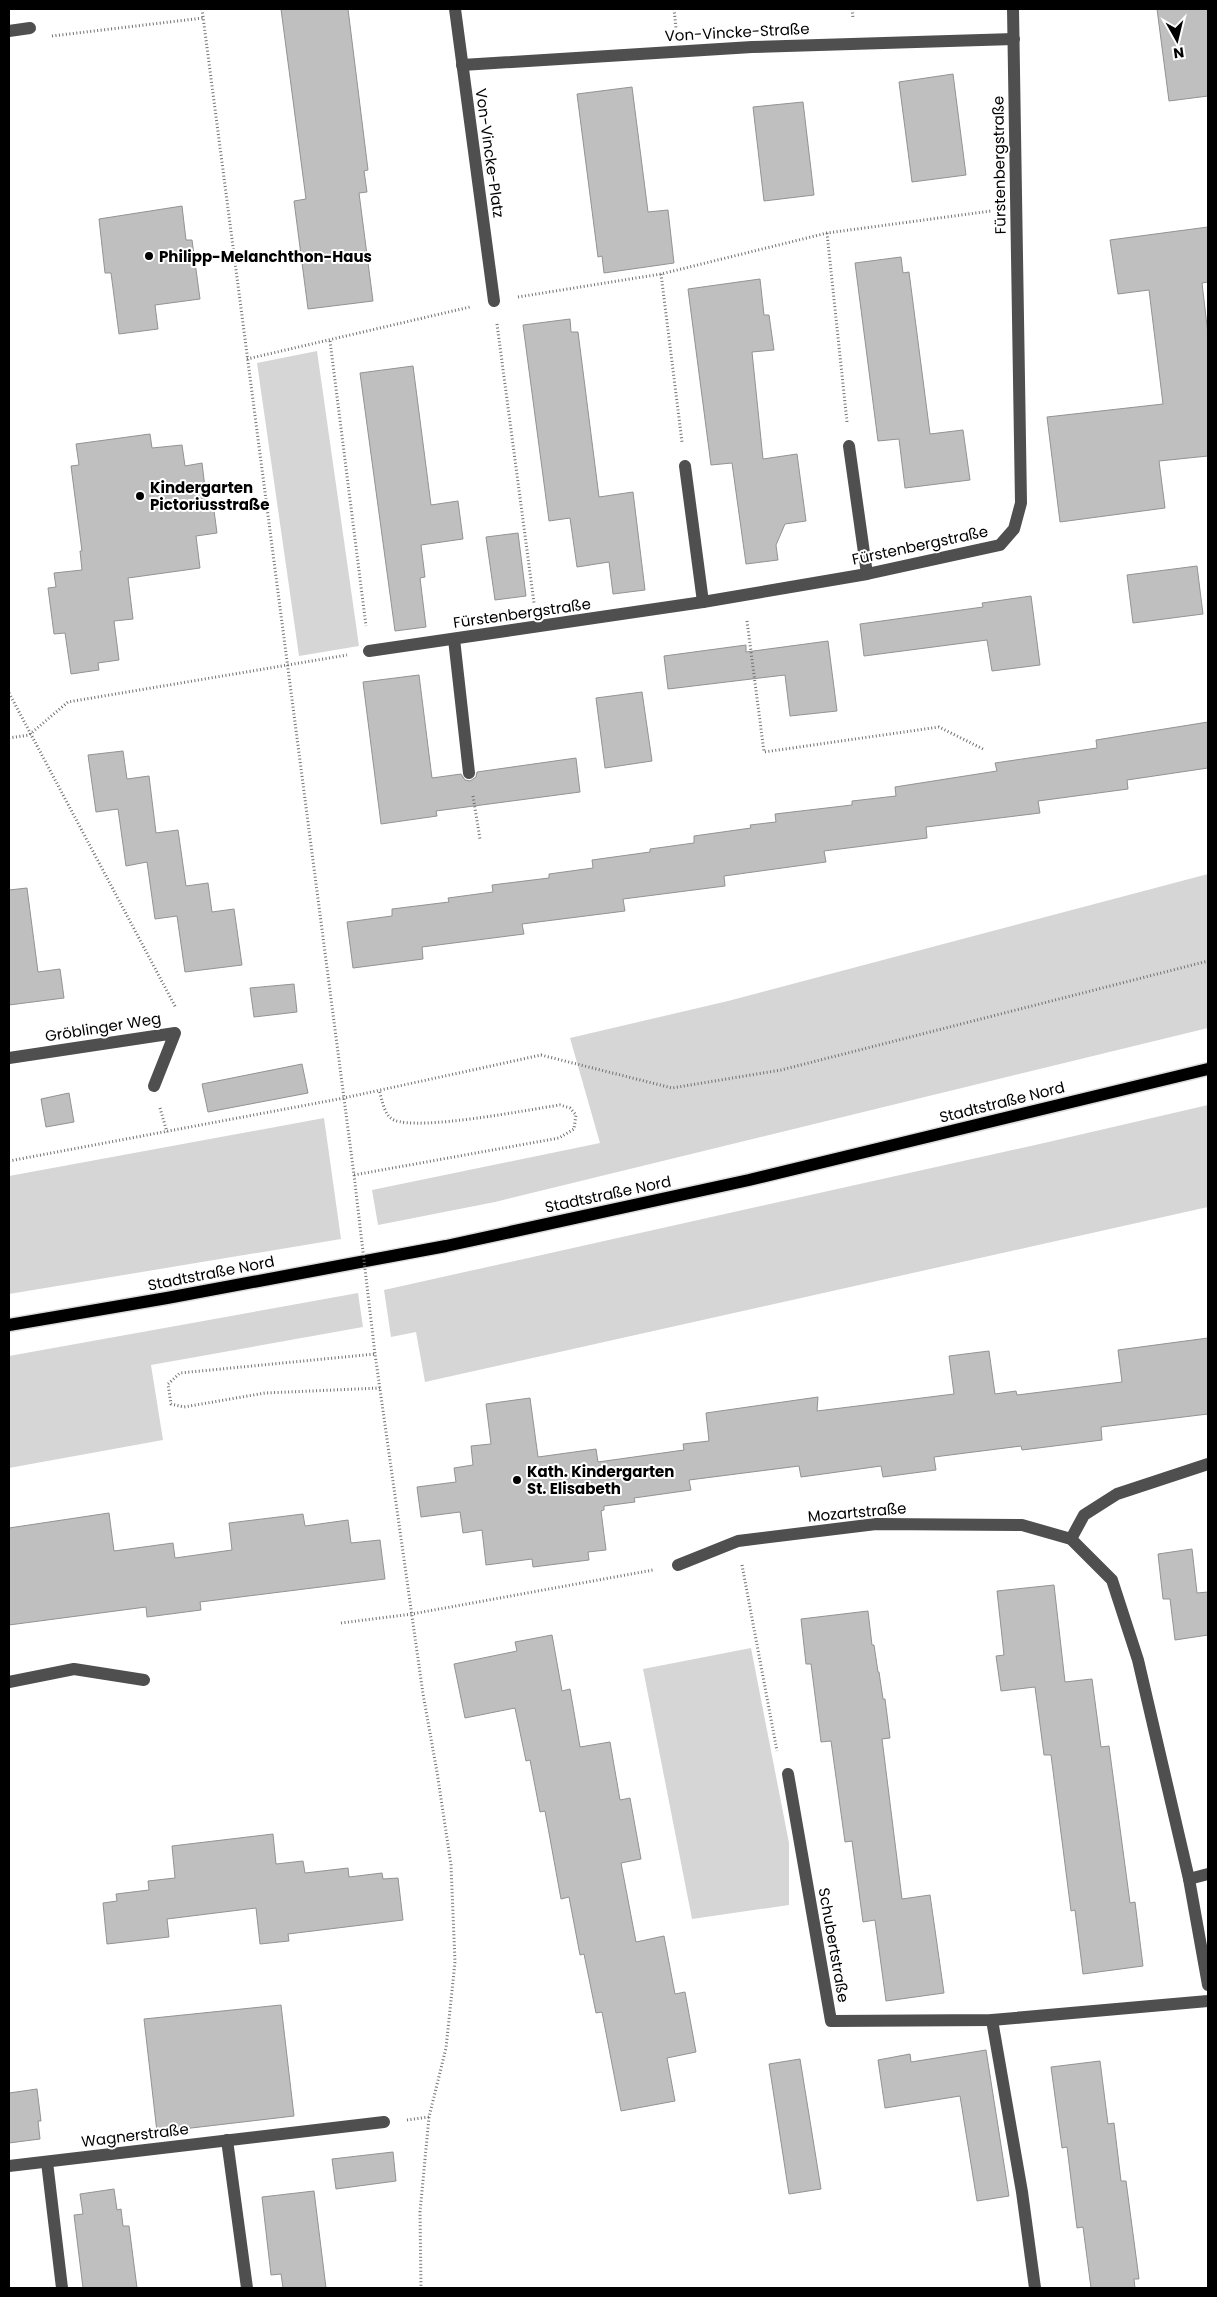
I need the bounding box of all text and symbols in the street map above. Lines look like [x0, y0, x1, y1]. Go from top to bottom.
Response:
north arrow [1152, 15, 1202, 65]
street label: Von-Vincke-Straße [664, 18, 810, 46]
text: N [1172, 42, 1185, 64]
street label: Von-Vincke-Platz [471, 87, 509, 219]
street label: Fürstenbergstraße [987, 95, 1011, 235]
place label: Philipp-Melanchthon-Haus [159, 246, 372, 267]
marker: Philipp-Melanchthon-Haus [143, 250, 155, 262]
place label: Kindergarten Pictoriusstraße [150, 477, 270, 515]
marker: Kindergarten Pictoriusstraße [134, 490, 146, 502]
street label: Fürstenbergstraße [850, 520, 990, 570]
street label: Fürstenbergstraße [452, 593, 592, 633]
street label: Gröblinger Weg [44, 1007, 162, 1047]
street label: Stadtstraße Nord [937, 1076, 1067, 1128]
street label: Stadtstraße Nord [543, 1170, 673, 1218]
street label: Stadtstraße Nord [146, 1250, 276, 1296]
place label: Kath. Kindergarten St. Elisabeth [527, 1461, 674, 1499]
marker: Kath. Kindergarten St. Elisabeth [511, 1474, 523, 1486]
street label: Mozartstraße [807, 1497, 907, 1527]
street label: Schubertstraße [814, 1886, 854, 2004]
street label: Wagnerstraße [80, 2118, 190, 2152]

